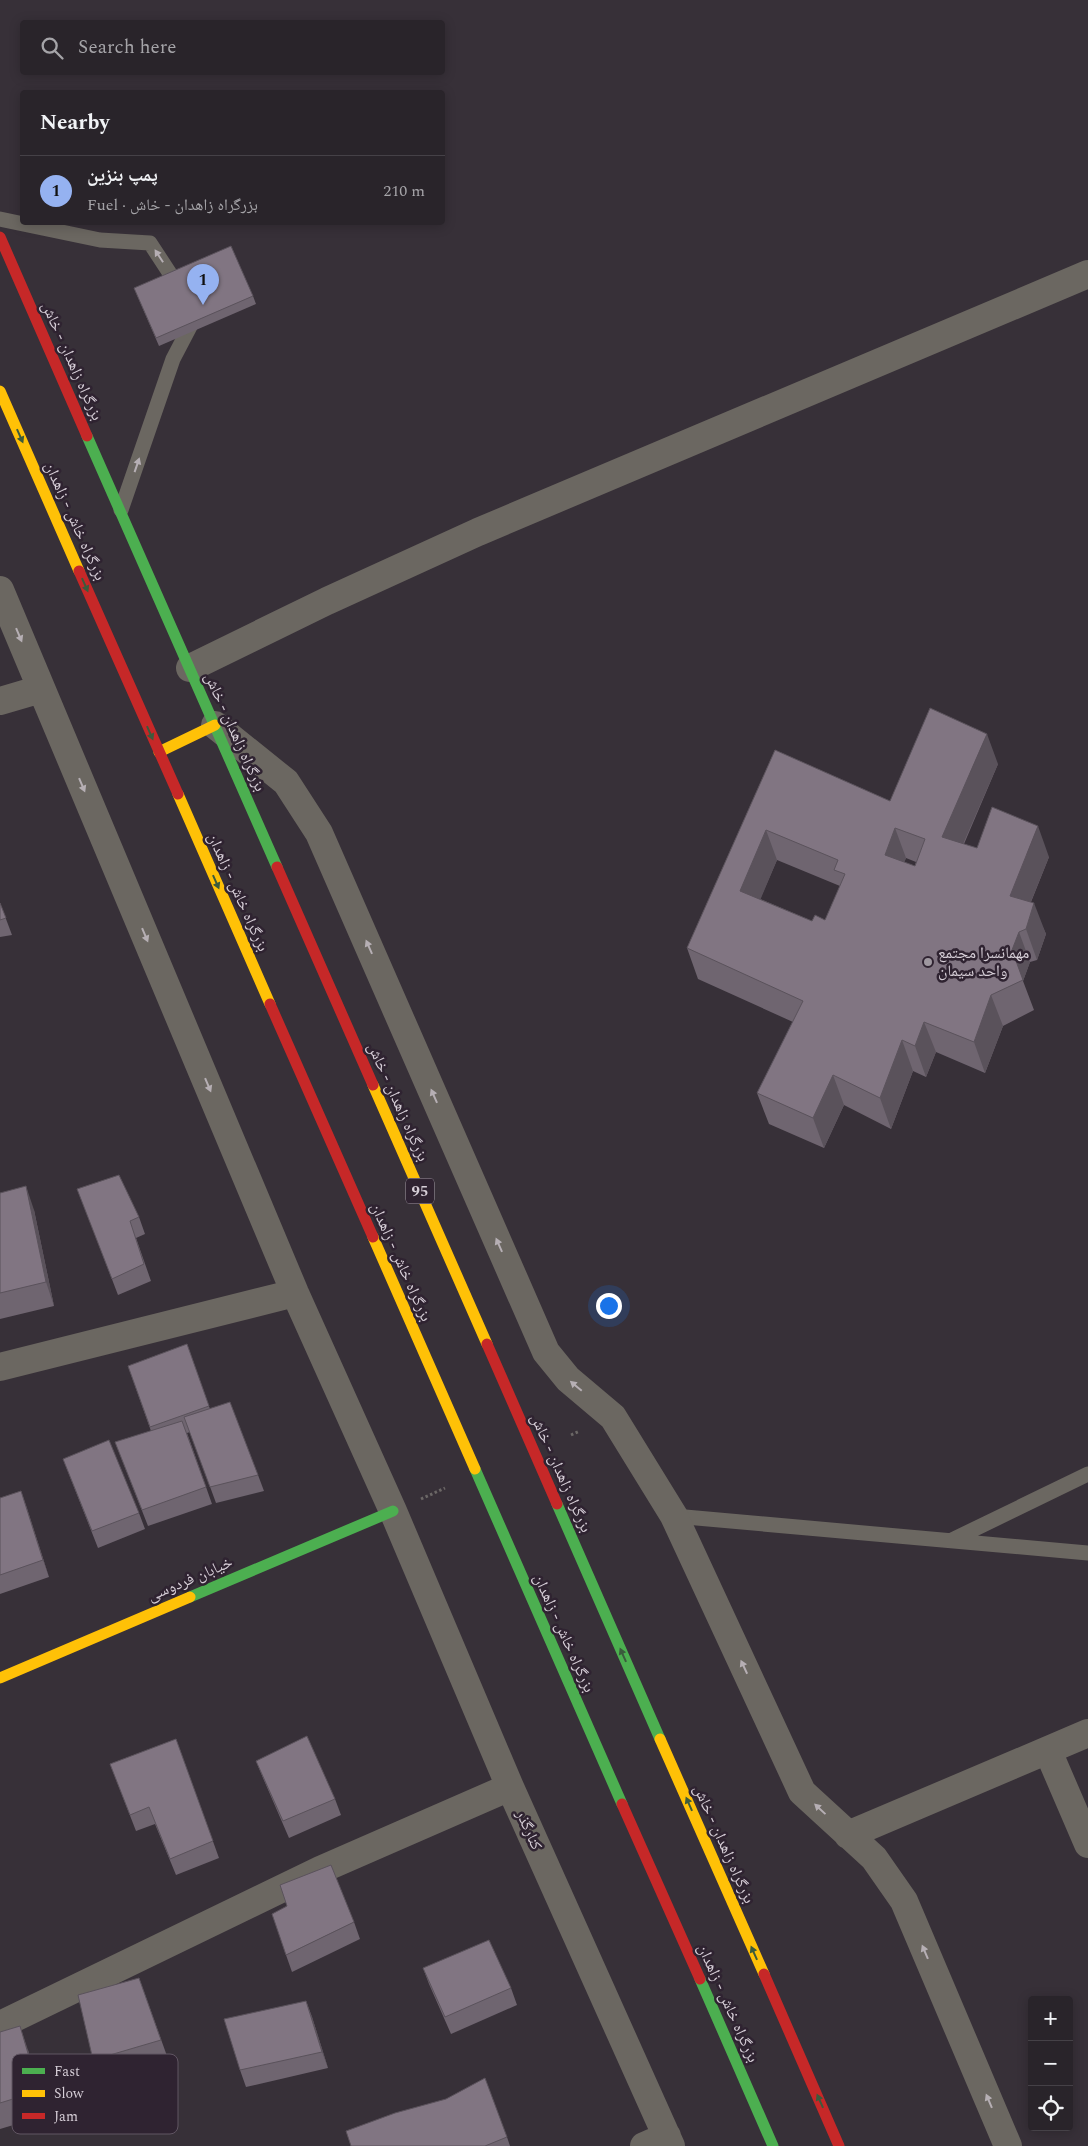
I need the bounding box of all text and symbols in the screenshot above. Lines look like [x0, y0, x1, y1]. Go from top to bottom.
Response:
search box [20, 20, 445, 75]
text: Search here [78, 33, 177, 62]
icon: search [38, 34, 66, 62]
text: Nearby [40, 107, 110, 139]
text: پمپ بنزین [87, 161, 158, 190]
text: 1 [52, 179, 60, 203]
text: 210 m [383, 179, 425, 203]
text: Fuel · بزرگراه زاهدان - خاش [87, 193, 258, 217]
one-way arrow [154, 249, 164, 262]
pin: 1 [187, 264, 219, 305]
street label: بزرگراه زاهدان - خاش [35, 298, 109, 424]
one-way arrow [16, 429, 24, 443]
street label: بزرگراه خاش - زاهدان [38, 458, 112, 584]
one-way arrow [133, 458, 141, 473]
one-way arrow [82, 578, 90, 592]
one-way arrow [15, 628, 23, 642]
street label: بزرگراه زاهدان - خاش [198, 669, 272, 795]
one-way arrow [147, 726, 155, 740]
one-way arrow [78, 778, 86, 792]
street label: بزرگراه خاش - زاهدان [201, 829, 275, 955]
one-way arrow [212, 875, 220, 889]
one-way arrow [141, 928, 149, 942]
one-way arrow [364, 940, 372, 954]
place label: مهمانسرا مجتمع واحد سیمان [938, 941, 1029, 983]
marker: مهمانسرا مجتمع واحد سیمان [922, 956, 934, 968]
street label: بزرگراه زاهدان - خاش [361, 1039, 435, 1165]
one-way arrow [204, 1078, 212, 1092]
one-way arrow [429, 1089, 437, 1103]
road number: 95 [406, 1178, 434, 1204]
street label: بزرگراه خاش - زاهدان [364, 1199, 438, 1325]
one-way arrow [494, 1238, 502, 1252]
your location [596, 1293, 622, 1319]
one-way arrow [570, 1380, 582, 1392]
street label: بزرگراه زاهدان - خاش [524, 1410, 598, 1536]
street label: خیابان فردوسی [144, 1550, 236, 1608]
street label: بزرگراه خاش - زاهدان [527, 1570, 601, 1696]
one-way arrow [619, 1648, 627, 1662]
one-way arrow [740, 1660, 748, 1674]
street label: بزرگراه زاهدان - خاش [687, 1781, 761, 1907]
one-way arrow [684, 1797, 692, 1811]
one-way arrow [815, 1803, 827, 1815]
street label: کنارگذر [509, 1805, 549, 1854]
street label: بزرگراه خاش - زاهدان [691, 1940, 765, 2066]
one-way arrow [921, 1945, 929, 1959]
one-way arrow [750, 1946, 758, 1960]
map controls [1028, 1996, 1073, 2131]
button: + [1028, 1996, 1073, 2041]
button: − [1028, 2041, 1073, 2086]
legend [12, 2054, 178, 2134]
text: Fast [54, 2061, 80, 2082]
text: Slow [54, 2083, 84, 2104]
button: locate [1028, 2086, 1073, 2131]
one-way arrow [985, 2093, 993, 2108]
one-way arrow [815, 2094, 823, 2108]
text: Jam [54, 2106, 78, 2127]

